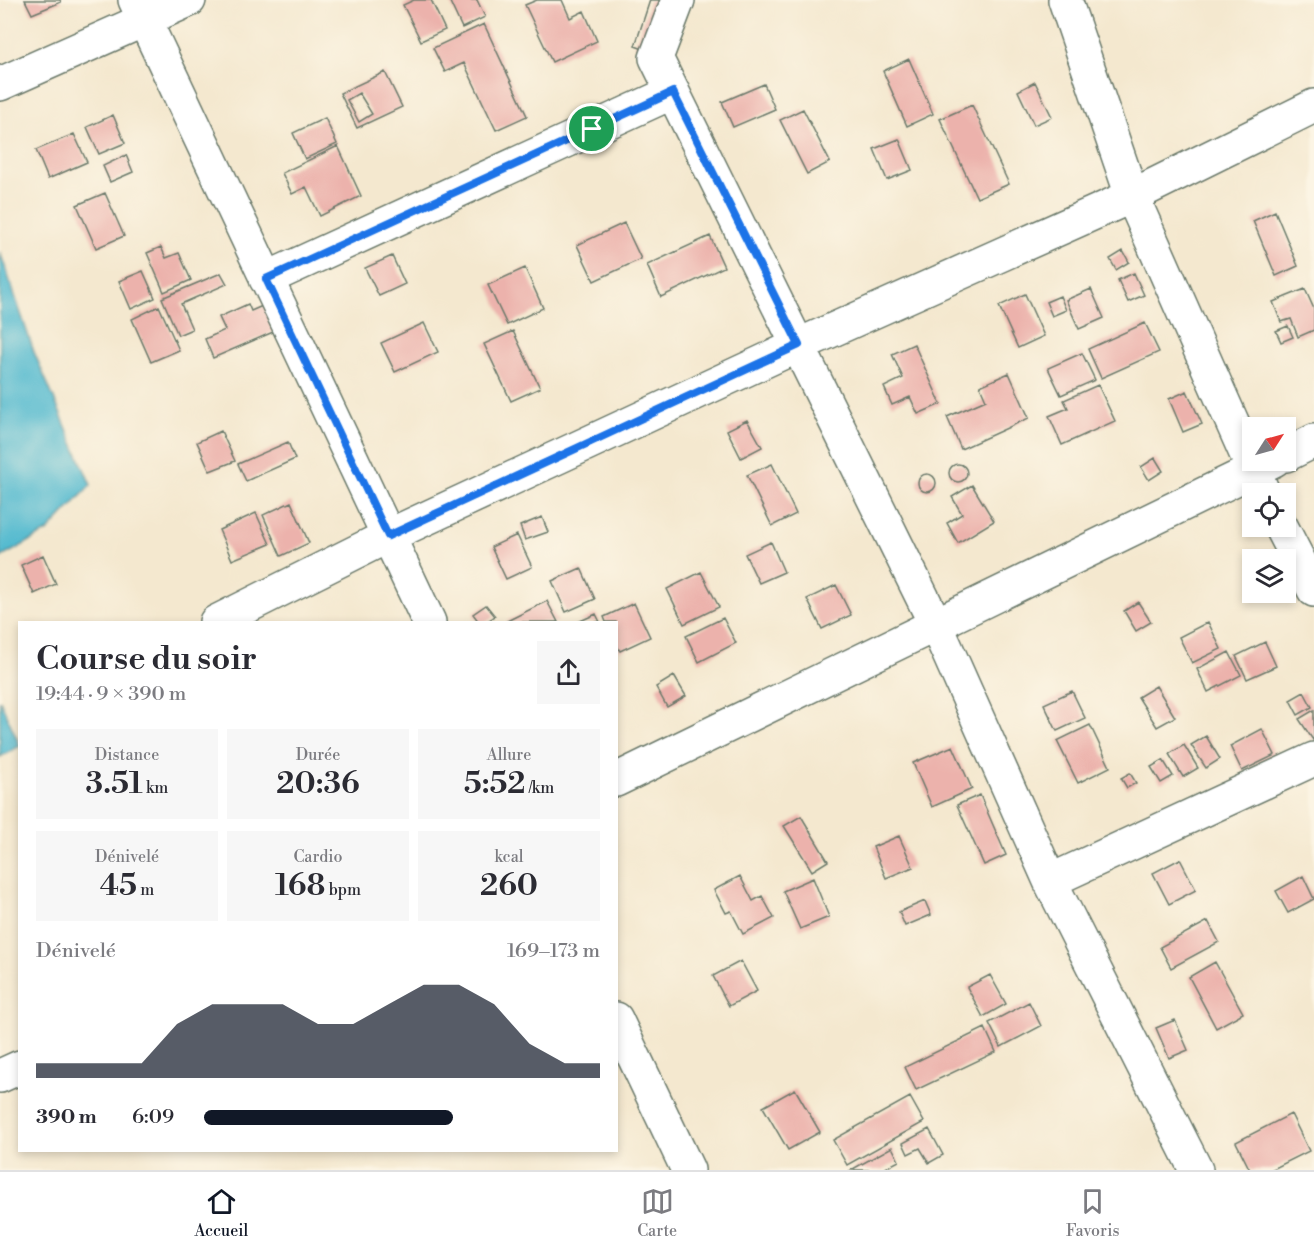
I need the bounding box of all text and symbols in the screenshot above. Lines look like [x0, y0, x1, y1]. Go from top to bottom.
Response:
pin [566, 103, 617, 154]
icon: arrive [575, 112, 608, 145]
north arrow [1242, 417, 1296, 471]
map controls [1242, 417, 1296, 603]
button: locate [1242, 483, 1296, 537]
button: layers [1242, 549, 1296, 603]
text: Course du soir [36, 639, 257, 680]
button: share [537, 641, 600, 704]
text: 19:44 · 9 × 390 m [36, 682, 186, 707]
text: Distance [95, 745, 159, 765]
text: Durée [296, 745, 340, 765]
text: Allure [487, 745, 531, 765]
text: 3.51 [86, 765, 143, 803]
text: 20:36 [276, 765, 360, 803]
text: 5:52 [464, 765, 526, 803]
text: km [143, 778, 168, 798]
text: /km [526, 778, 554, 798]
text: Dénivelé [95, 847, 159, 867]
text: Cardio [293, 847, 343, 867]
text: kcal [494, 847, 524, 867]
text: 45 [100, 867, 137, 905]
text: 168 [275, 867, 325, 905]
text: 260 [480, 867, 538, 905]
text: m [137, 880, 154, 900]
text: bpm [325, 880, 361, 900]
text: Dénivelé [36, 939, 116, 964]
text: 169–173 m [507, 939, 600, 964]
text: 390 m [36, 1105, 97, 1130]
text: 6:09 [132, 1105, 174, 1130]
tab: Accueil [194, 1185, 248, 1241]
tab: Carte [637, 1185, 677, 1241]
tab: Favoris [1066, 1185, 1120, 1241]

